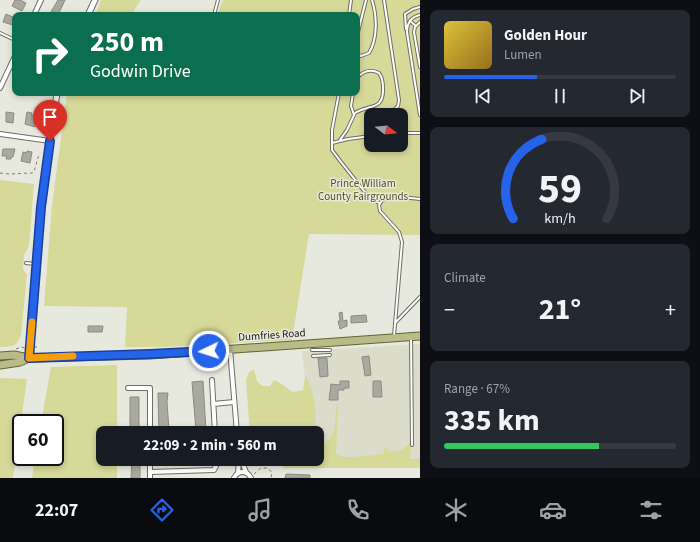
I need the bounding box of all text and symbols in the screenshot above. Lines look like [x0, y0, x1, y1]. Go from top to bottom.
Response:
text: 250 m [90, 22, 164, 62]
text: Golden Hour [504, 25, 587, 46]
icon: right [24, 28, 76, 80]
text: Lumen [504, 46, 542, 64]
text: Godwin Drive [90, 59, 191, 84]
icon: previous [472, 85, 494, 107]
icon: pause [549, 85, 571, 107]
icon: next [626, 85, 648, 107]
pin [33, 100, 67, 141]
icon: arrive [39, 106, 61, 128]
north arrow [364, 108, 408, 152]
map controls [364, 108, 408, 152]
text: 59 [538, 158, 582, 218]
park label: Prince William County Fairgrounds [318, 176, 409, 204]
text: km/h [544, 207, 576, 228]
text: Climate [444, 269, 486, 287]
text: 21° [539, 288, 581, 331]
text: − [444, 294, 455, 326]
text: + [665, 294, 676, 326]
street label: Dumfries Road [238, 325, 306, 345]
position arrow [188, 330, 230, 372]
text: Range · 67% [444, 380, 510, 398]
text: 335 km [444, 399, 540, 442]
speed limit sign: 60 [12, 414, 64, 466]
text: 22:09 · 2 min · 560 m [143, 435, 277, 456]
icon: directions [148, 496, 176, 524]
icon: music [246, 496, 274, 524]
icon: phone [344, 496, 372, 524]
icon: climate [442, 496, 470, 524]
icon: car [539, 496, 567, 524]
icon: filters [637, 496, 665, 524]
text: 22:07 [35, 498, 78, 523]

